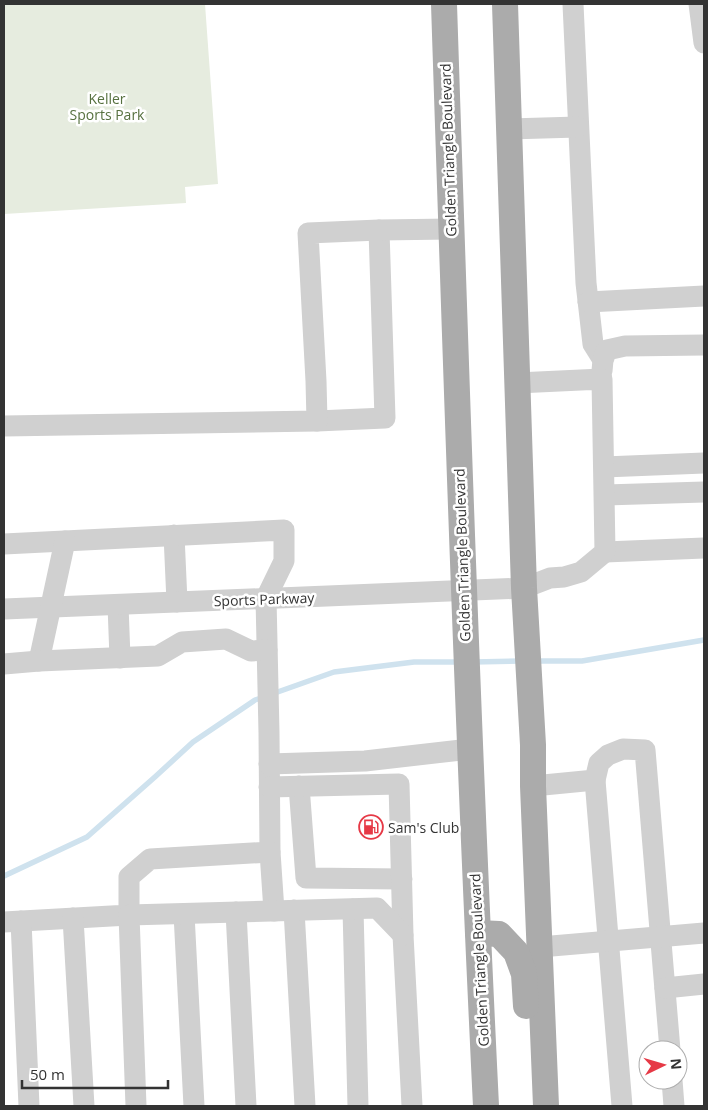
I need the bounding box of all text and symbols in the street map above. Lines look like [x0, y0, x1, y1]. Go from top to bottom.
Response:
street label: Golden Triangle Boulevard [435, 63, 461, 237]
park label: Keller Sports Park [70, 89, 145, 124]
street label: Golden Triangle Boulevard [449, 468, 475, 642]
street label: Sports Parkway [213, 588, 316, 610]
fuel station icon: Sam's Club [358, 814, 384, 840]
place label: Sam's Club [388, 818, 459, 837]
street label: Golden Triangle Boulevard [465, 873, 493, 1047]
north arrow [638, 1040, 688, 1090]
text: N [666, 1057, 686, 1070]
scale bar [22, 1058, 169, 1090]
text: 50 m [30, 1064, 65, 1084]

